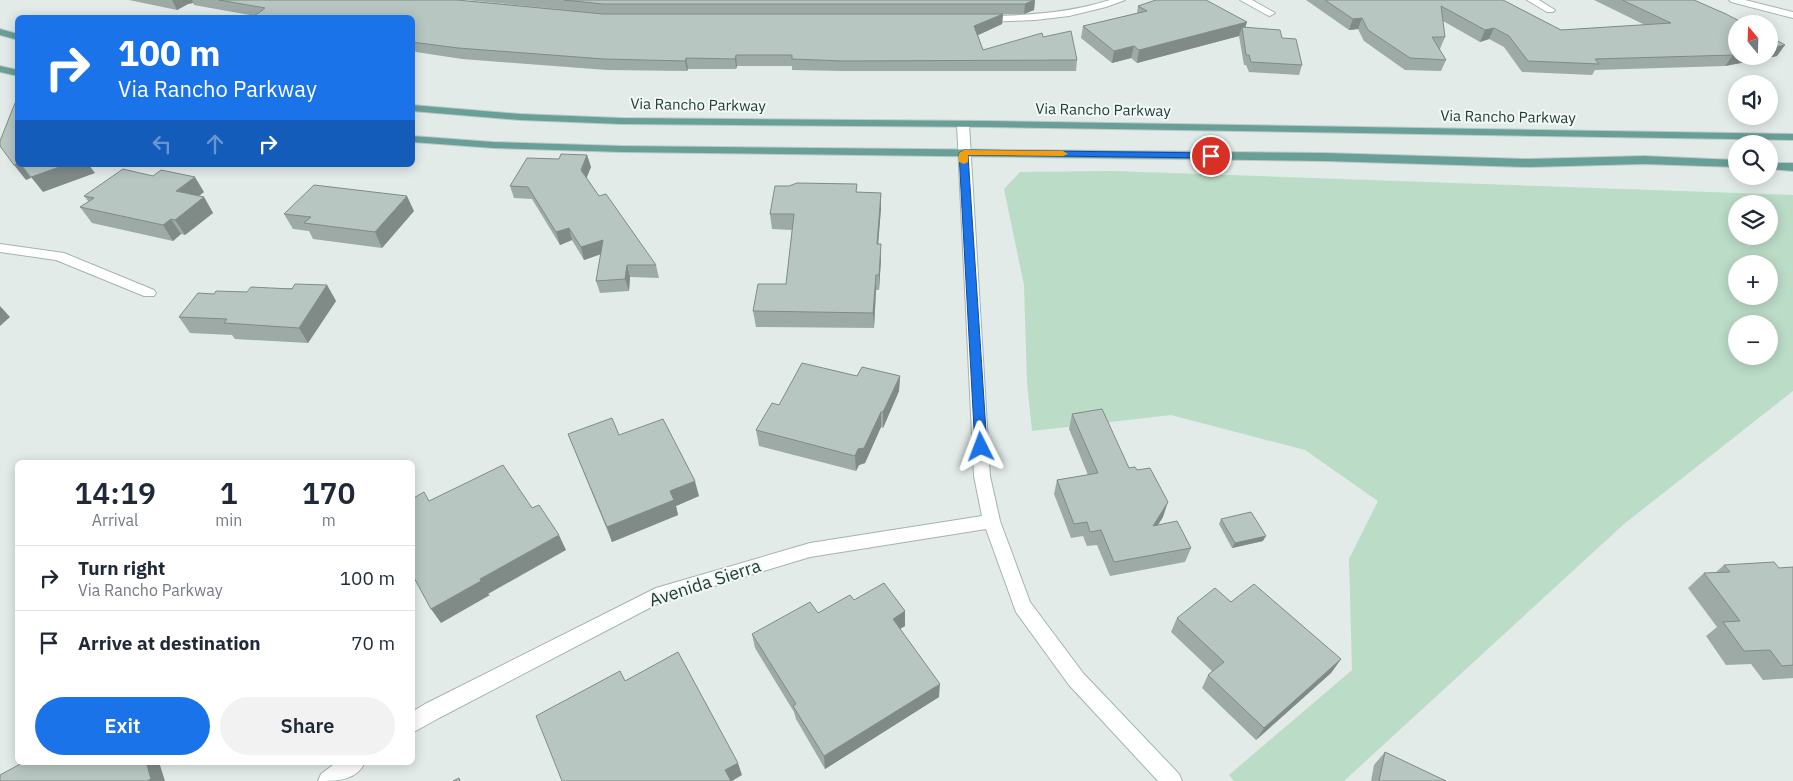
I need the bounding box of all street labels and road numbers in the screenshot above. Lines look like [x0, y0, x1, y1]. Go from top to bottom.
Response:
street label: Via Rancho Parkway [630, 94, 766, 115]
street label: Via Rancho Parkway [1035, 99, 1171, 120]
street label: Via Rancho Parkway [1440, 106, 1576, 127]
street label: Avenida Sierra [646, 553, 764, 611]

